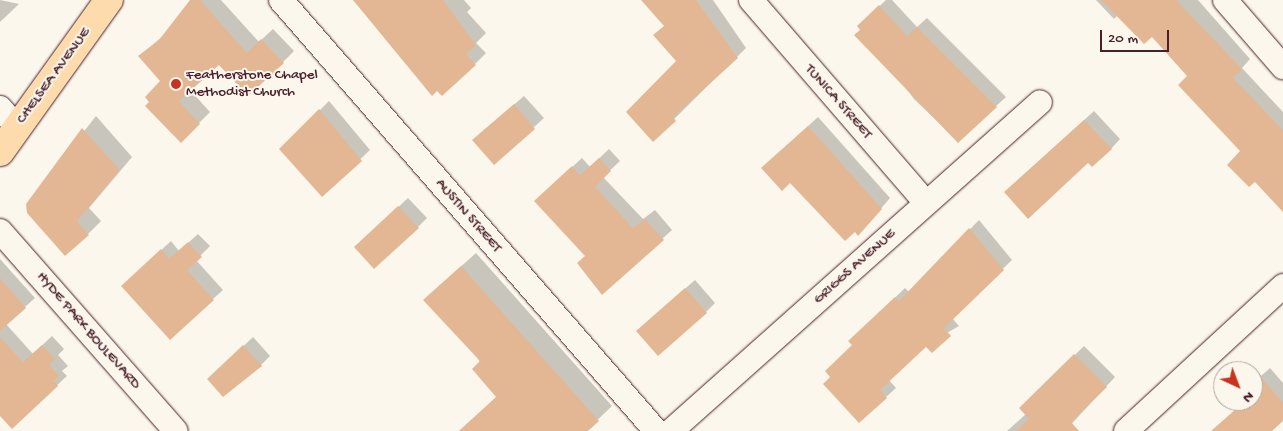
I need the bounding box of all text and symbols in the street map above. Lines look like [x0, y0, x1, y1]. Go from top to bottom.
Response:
scale bar [1103, 20, 1172, 52]
street label: CHELSEA AVENUE [13, 24, 95, 128]
text: 20 m [1108, 30, 1138, 48]
street label: TUNICA STREET [801, 61, 875, 143]
place label: Featherstone Chapel Methodist Church [186, 66, 318, 101]
marker: Featherstone Chapel Methodist Church [170, 78, 182, 90]
street label: AUSTIN STREET [431, 175, 505, 257]
street label: GRIGGS AVENUE [810, 225, 900, 309]
street label: HYDE PARK BOULEVARD [32, 268, 144, 394]
north arrow [1213, 361, 1263, 411]
text: N [1239, 387, 1257, 406]

